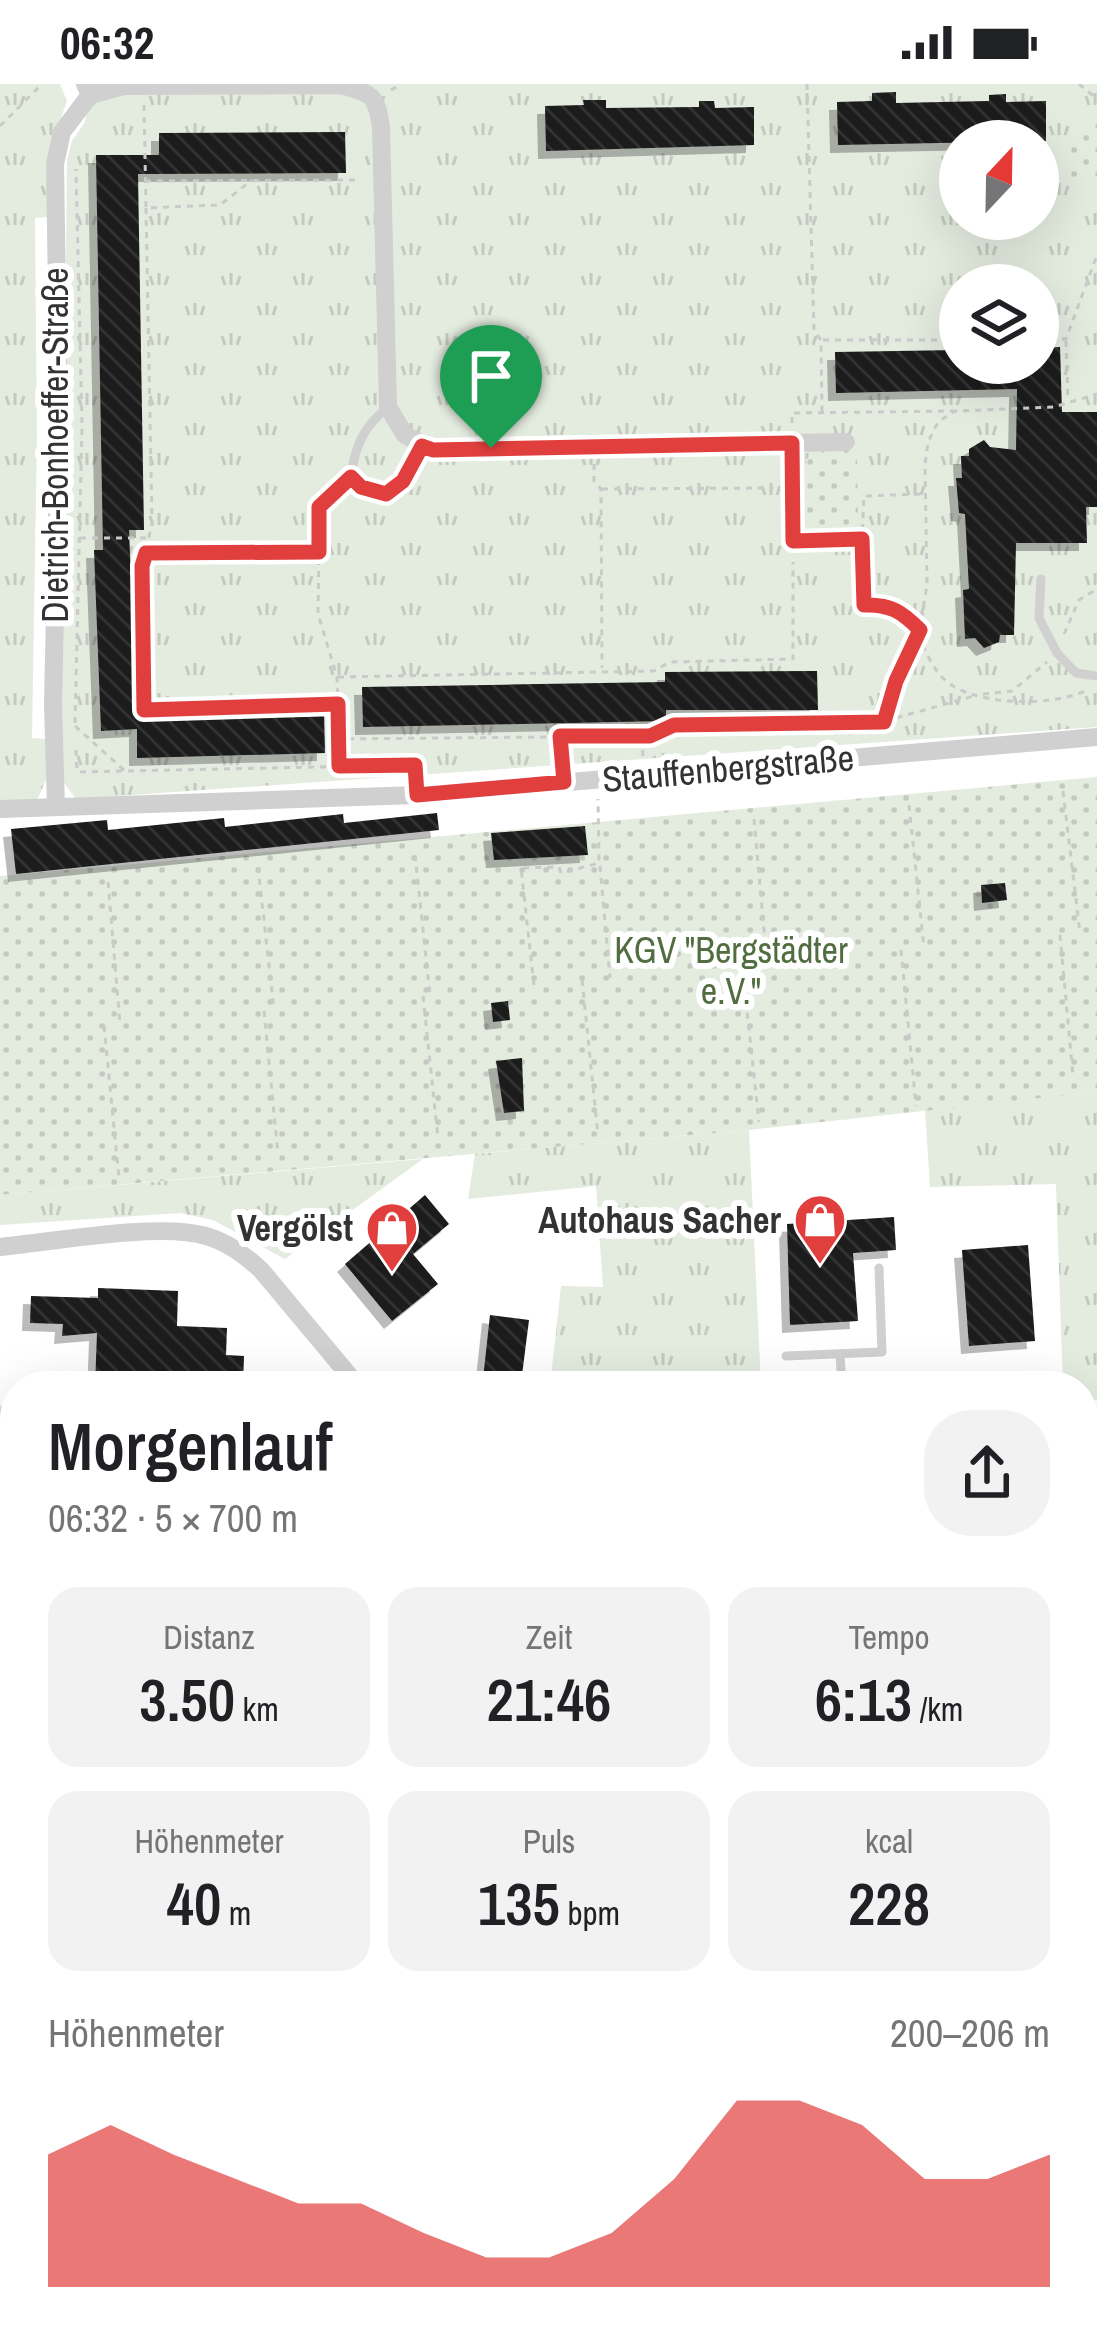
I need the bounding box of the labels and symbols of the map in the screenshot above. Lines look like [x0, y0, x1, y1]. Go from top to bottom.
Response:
north arrow [939, 120, 1059, 240]
street label: Dietrich-Bonhoeffer-Straße [31, 267, 79, 623]
pin [440, 325, 542, 448]
street label: Stauffenbergstraße [600, 733, 856, 803]
park label: KGV "Bergstädter e.V." [614, 926, 848, 1015]
shop icon: Autohaus Sacher [792, 1192, 848, 1266]
place label: Autohaus Sacher [538, 1196, 782, 1244]
shop icon: Vergölst [364, 1200, 420, 1274]
place label: Vergölst [237, 1204, 353, 1252]

